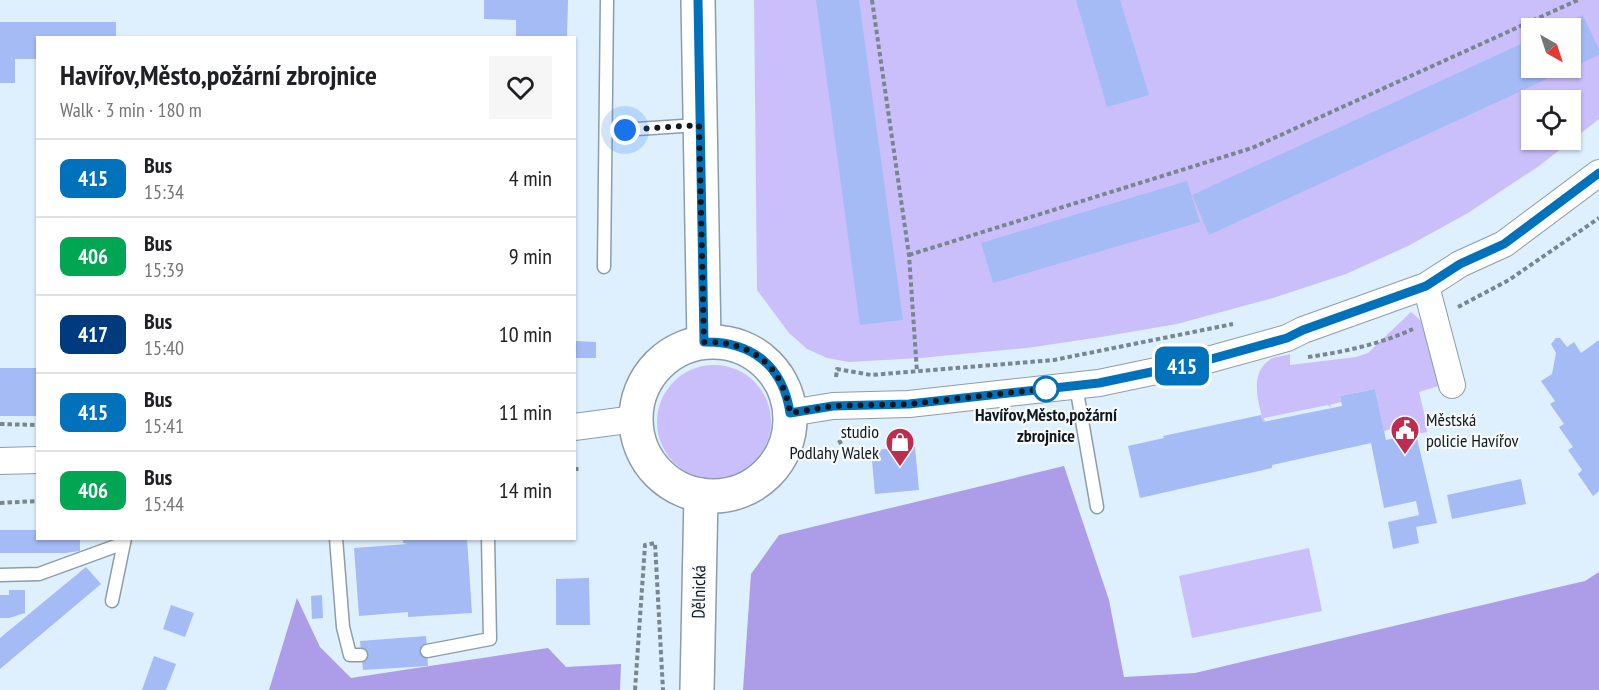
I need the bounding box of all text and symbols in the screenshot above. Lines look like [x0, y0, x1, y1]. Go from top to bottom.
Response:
north arrow [1521, 18, 1581, 78]
map controls [1521, 18, 1581, 150]
text: Havířov,Město,požární zbrojnice [60, 56, 377, 93]
button: heart [489, 56, 552, 119]
button: locate [1521, 90, 1581, 150]
text: Walk · 3 min · 180 m [60, 97, 202, 123]
your location [610, 115, 640, 145]
text: Bus [144, 151, 172, 179]
text: 4 min [509, 164, 552, 192]
text: 415 [78, 165, 108, 192]
text: 15:34 [144, 179, 184, 205]
text: Bus [144, 229, 172, 257]
text: 9 min [509, 242, 552, 270]
text: 406 [78, 243, 108, 270]
text: 15:39 [144, 257, 184, 283]
text: Bus [144, 307, 172, 335]
text: 10 min [499, 320, 552, 348]
text: 417 [78, 321, 108, 348]
text: 15:40 [144, 335, 184, 361]
line badge: 415 [1148, 346, 1216, 386]
text: 415 [1167, 353, 1197, 380]
marker: Havířov,Město,požární zbrojnice [1033, 376, 1059, 402]
text: Bus [144, 385, 172, 413]
text: 11 min [499, 398, 552, 426]
text: 415 [78, 399, 108, 426]
place label: Havířov,Město,požární zbrojnice [975, 403, 1117, 447]
place label: Městská policie Havířov [1426, 408, 1519, 452]
text: 15:41 [144, 413, 184, 439]
public building icon: Městská policie Havířov [1389, 414, 1421, 456]
place label: studio Podlahy Walek [789, 420, 879, 464]
shop icon: studio Podlahy Walek [884, 426, 916, 468]
text: Bus [144, 463, 172, 491]
text: 14 min [499, 476, 552, 504]
text: 406 [78, 477, 108, 504]
text: 15:44 [144, 491, 184, 517]
street label: Dělnická [687, 565, 710, 619]

